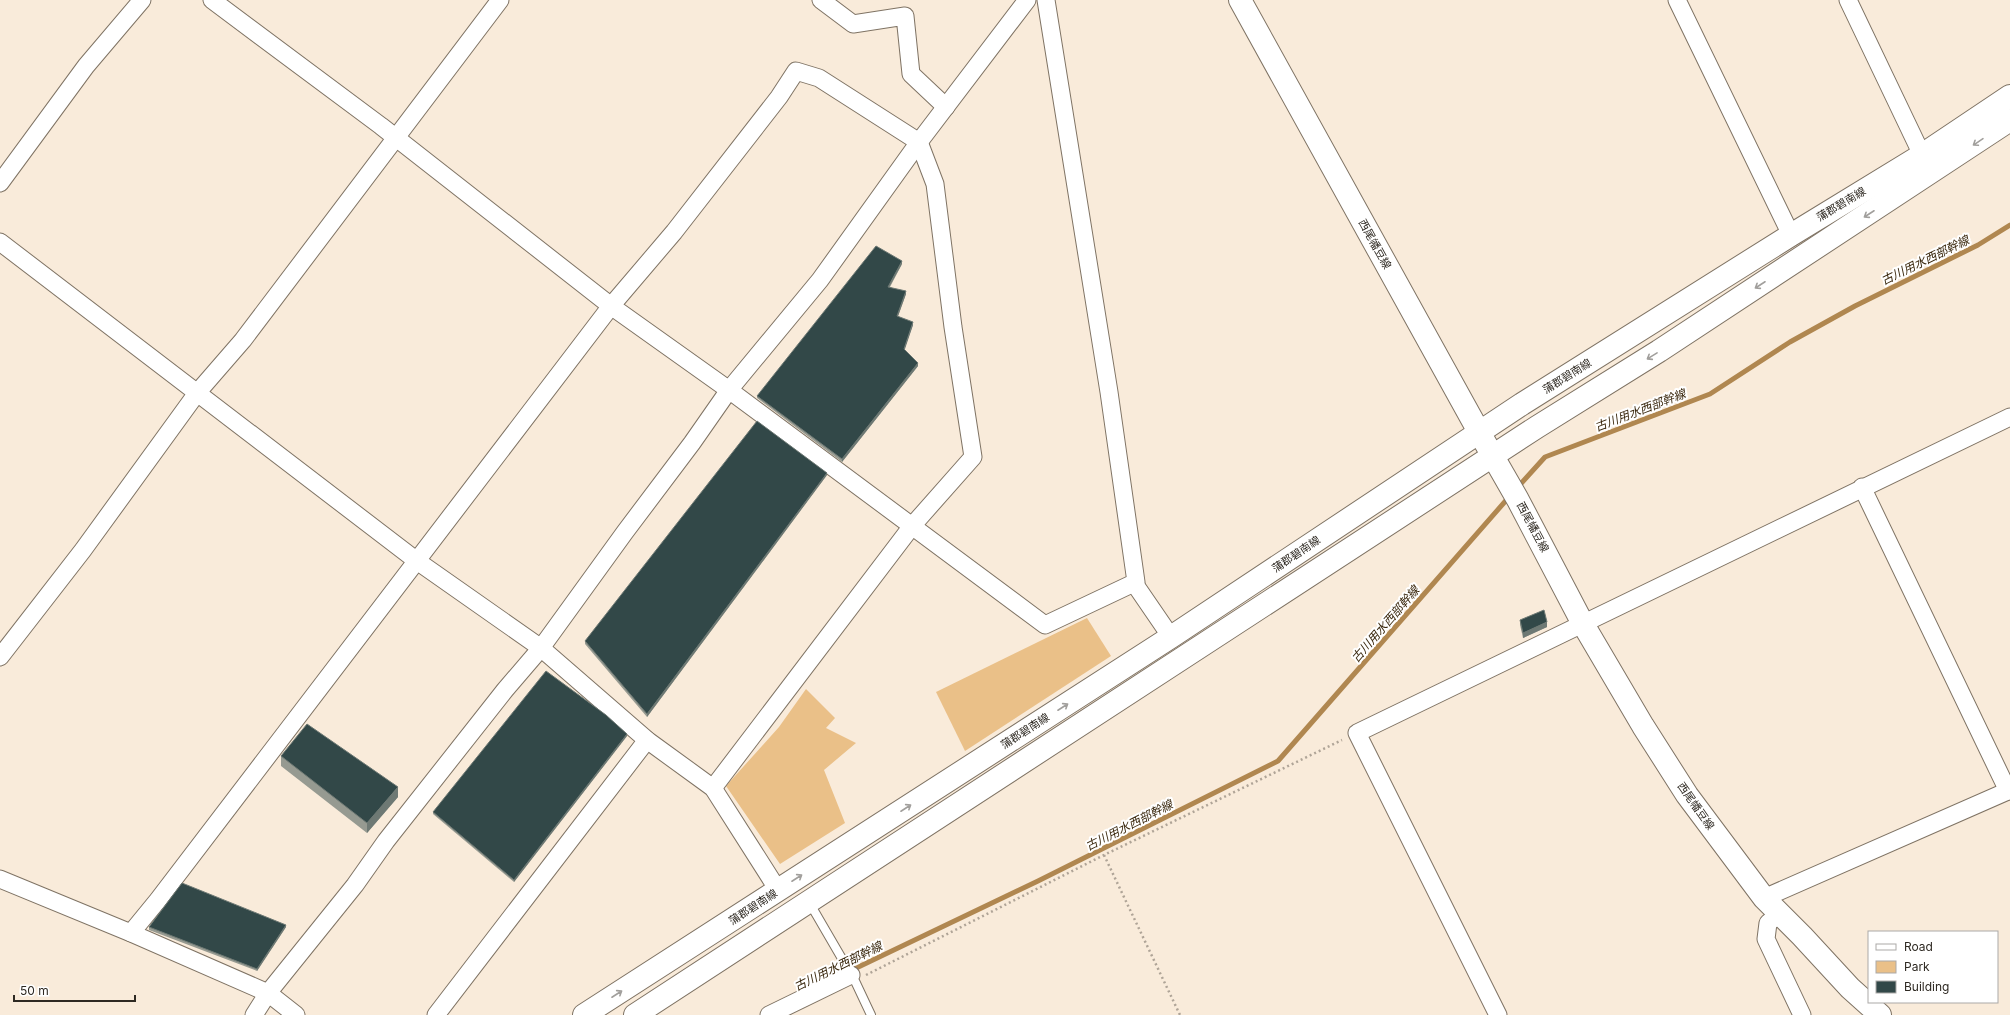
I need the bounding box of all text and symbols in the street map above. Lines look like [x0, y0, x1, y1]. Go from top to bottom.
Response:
one-way arrow [1972, 138, 1983, 146]
street label: 蒲郡碧南線 [1814, 184, 1868, 224]
one-way arrow [1863, 210, 1875, 218]
street label: 西尾幡豆線 [1356, 217, 1394, 271]
water label: 古川用水西部幹線 [1879, 231, 1973, 288]
one-way arrow [1755, 281, 1766, 289]
one-way arrow [1647, 352, 1658, 360]
street label: 蒲郡碧南線 [1540, 355, 1594, 397]
water label: 古川用水西部幹線 [1592, 385, 1689, 434]
street label: 西尾幡豆線 [1514, 499, 1552, 555]
street label: 蒲郡碧南線 [1269, 533, 1323, 575]
water label: 古川用水西部幹線 [1348, 581, 1423, 665]
one-way arrow [1057, 702, 1068, 711]
street label: 蒲郡碧南線 [998, 710, 1052, 752]
street label: 西尾幡豆線 [1674, 779, 1718, 833]
water label: 古川用水西部幹線 [1083, 796, 1177, 853]
one-way arrow [900, 803, 912, 811]
one-way arrow [791, 874, 802, 882]
street label: 蒲郡碧南線 [726, 886, 780, 928]
legend [1868, 931, 1998, 1003]
water label: 古川用水西部幹線 [792, 937, 886, 994]
text: Road [1904, 939, 1933, 954]
text: Park [1904, 959, 1930, 974]
scale bar [14, 977, 135, 1003]
text: Building [1904, 979, 1949, 994]
text: 50 m [20, 983, 49, 998]
one-way arrow [611, 990, 622, 998]

